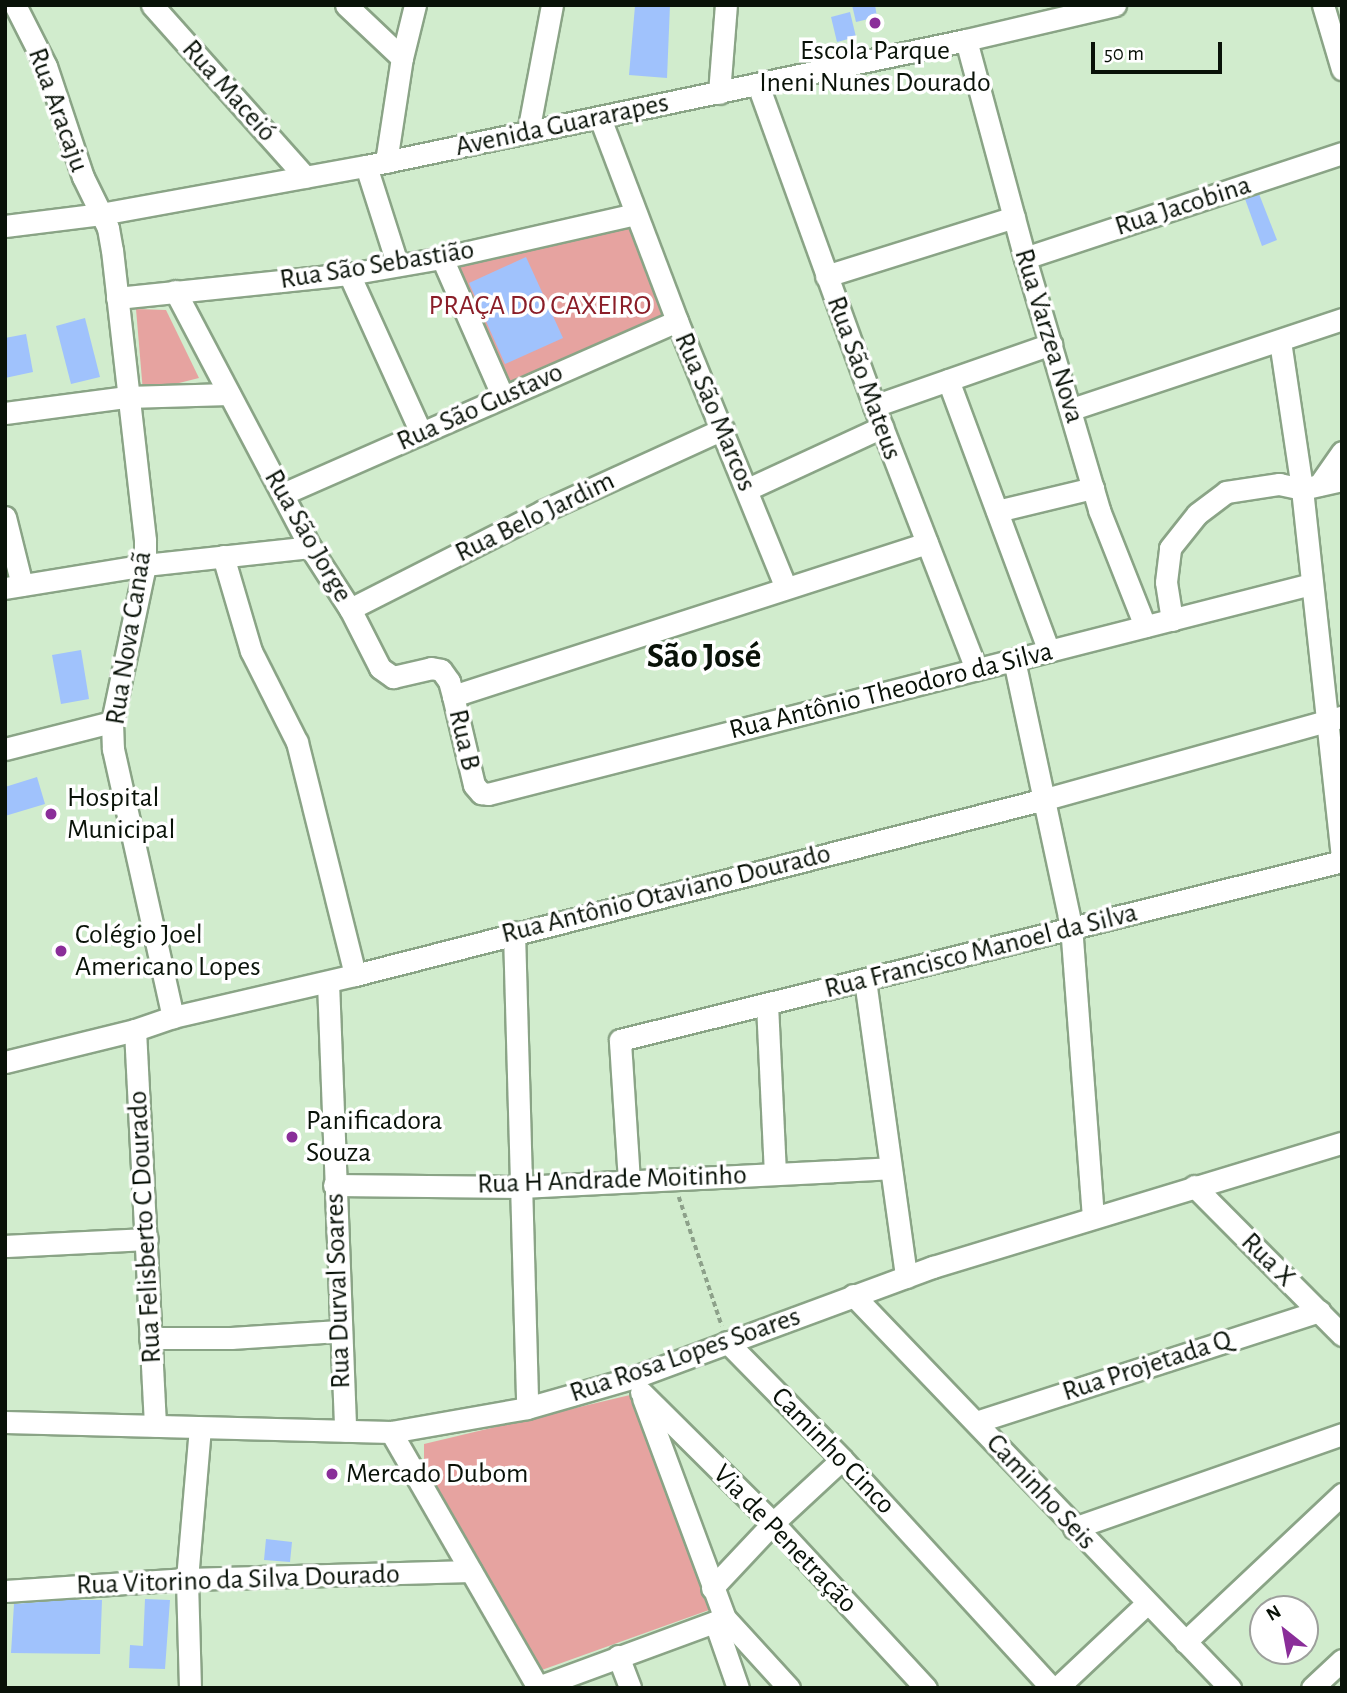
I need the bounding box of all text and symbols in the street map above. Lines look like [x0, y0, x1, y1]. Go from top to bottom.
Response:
marker: Escola Parque Ineni Nunes Dourado [867, 15, 883, 31]
scale bar [1095, 28, 1226, 72]
street label: Rua Maceió [174, 33, 284, 149]
place label: Escola Parque Ineni Nunes Dourado [759, 34, 991, 100]
street label: Rua Aracaju [20, 43, 96, 177]
text: 50 m [1104, 43, 1144, 64]
street label: Avenida Guararapes [452, 86, 672, 164]
street label: Rua Jacobina [1111, 168, 1255, 244]
street label: Rua São Sebastião [277, 233, 477, 297]
street label: Rua Varzea Nova [1007, 245, 1091, 427]
park label: PRAÇA DO CAXEIRO [429, 289, 651, 323]
street label: Rua São Mateus [819, 292, 909, 464]
street label: Rua São Marcos [666, 328, 764, 496]
street label: Rua São Gustavo [392, 355, 568, 459]
street label: Rua São Jorge [256, 464, 360, 608]
street label: Rua Belo Jardim [450, 464, 620, 570]
street label: Rua Nova Canaã [99, 549, 159, 727]
street label: Rua Antônio Theodoro da Silva [726, 635, 1056, 747]
district label: São José [647, 636, 761, 678]
street label: Rua B [441, 706, 487, 774]
place label: Hospital Municipal [67, 781, 175, 847]
marker: Hospital Municipal [41, 804, 61, 824]
street label: Rua Antônio Otaviano Dourado [498, 837, 834, 951]
street label: Rua Francisco Manoel da Silva [821, 896, 1141, 1006]
place label: Colégio Joel Americano Lopes [75, 918, 261, 984]
marker: Colégio Joel Americano Lopes [53, 943, 69, 959]
street label: Rua Felisberto C Dourado [121, 1090, 169, 1364]
place label: Panificadora Souza [306, 1104, 442, 1170]
marker: Panificadora Souza [284, 1129, 300, 1145]
street label: Rua H Andrade Moitinho [477, 1159, 747, 1201]
street label: Rua Durval Soares [318, 1193, 358, 1389]
street label: Rua X [1234, 1226, 1302, 1294]
street label: Rua Rosa Lopes Soares [565, 1300, 805, 1410]
street label: Rua Projetada Q [1058, 1323, 1236, 1409]
street label: Caminho Cinco [764, 1380, 902, 1522]
street label: Caminho Seis [979, 1427, 1103, 1557]
place label: Mercado Dubom [346, 1457, 528, 1491]
street label: Via de Penetração [706, 1458, 864, 1620]
marker: Mercado Dubom [324, 1466, 340, 1482]
street label: Rua Vitorino da Silva Dourado [76, 1558, 400, 1602]
north arrow [1249, 1595, 1319, 1665]
text: N [1263, 1602, 1285, 1625]

